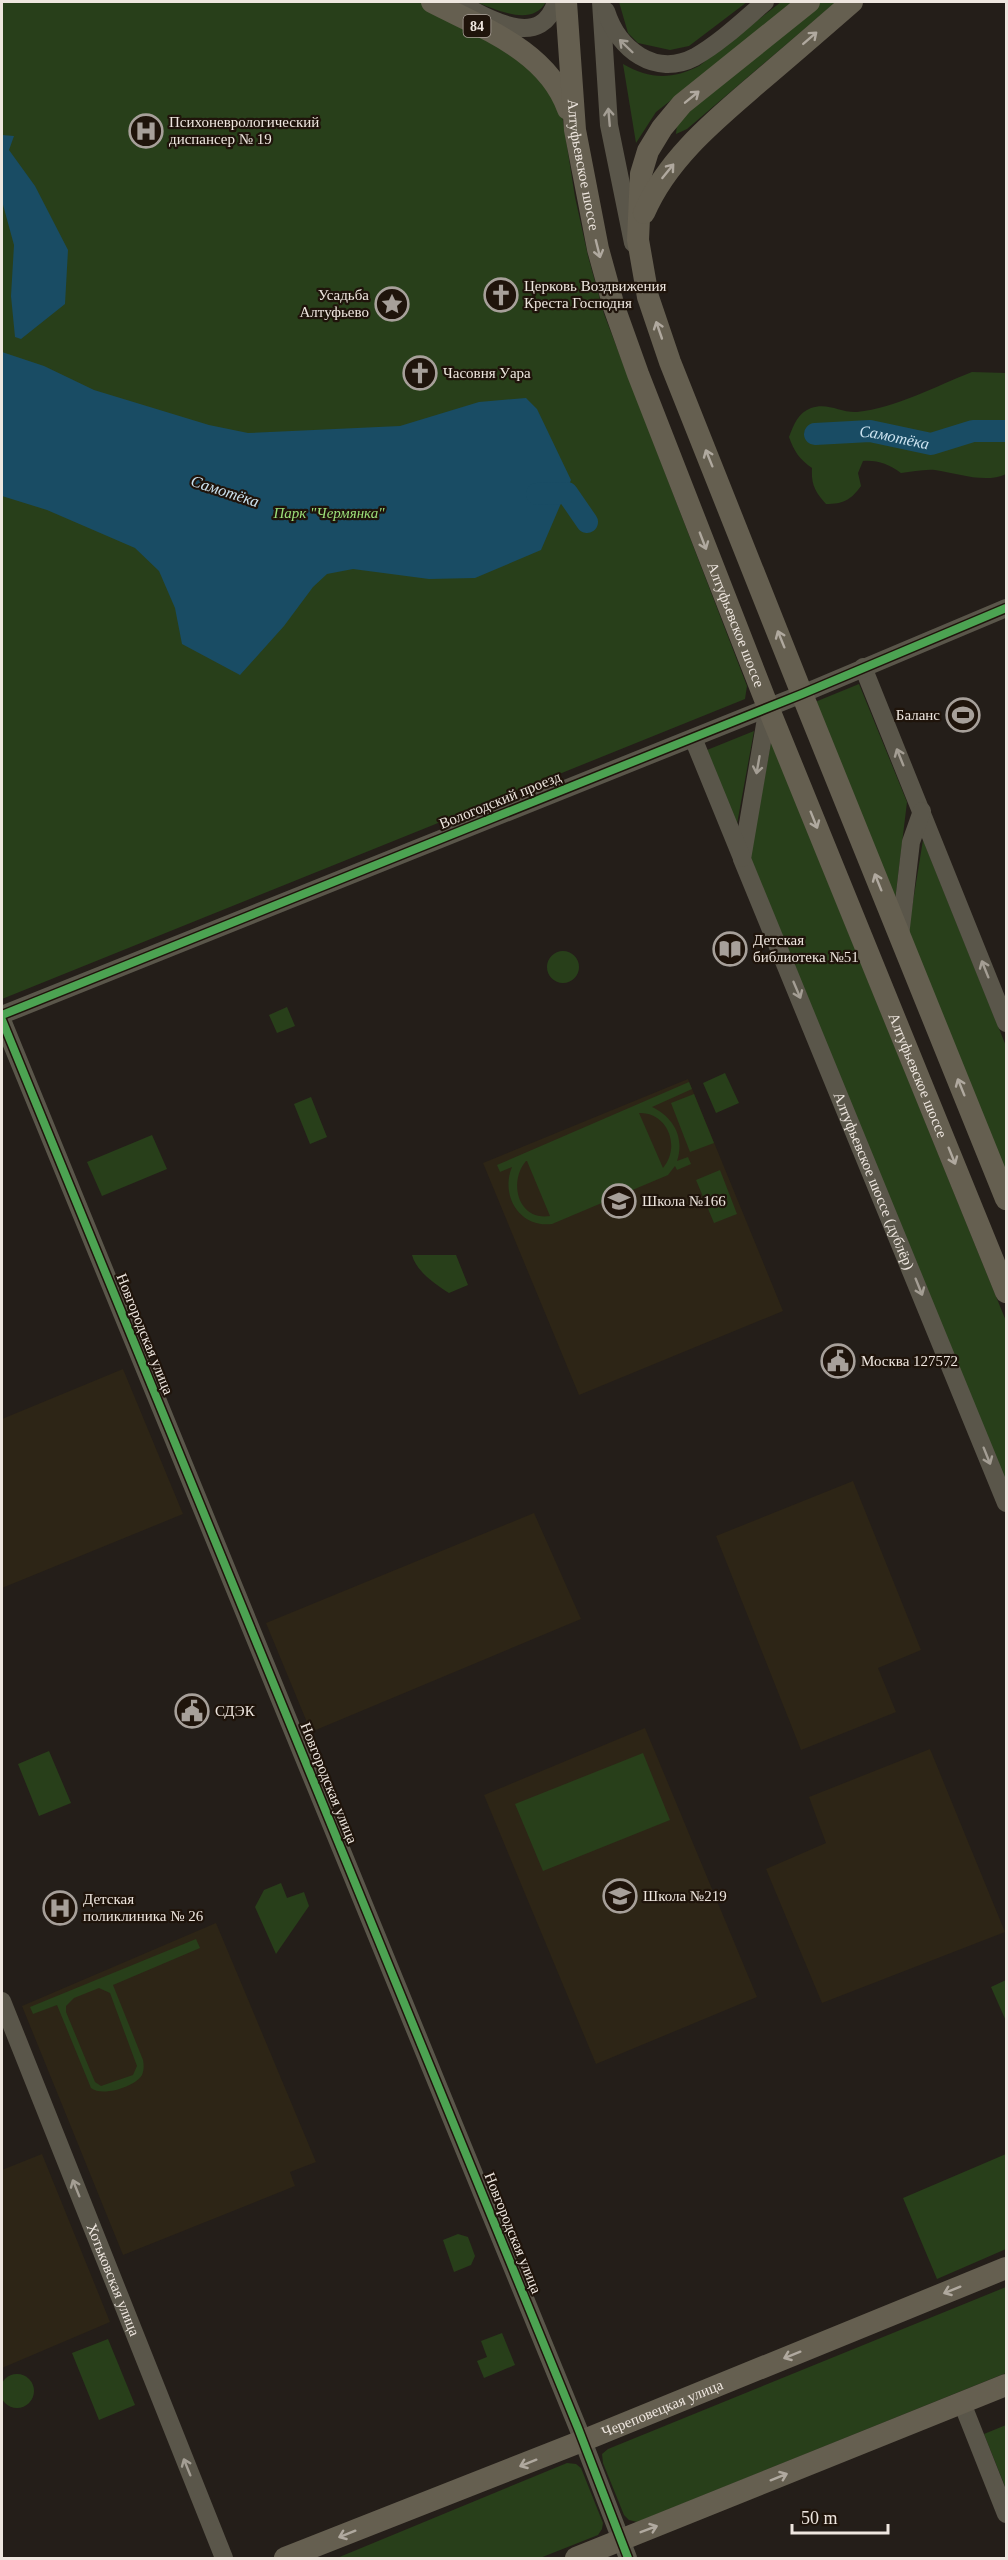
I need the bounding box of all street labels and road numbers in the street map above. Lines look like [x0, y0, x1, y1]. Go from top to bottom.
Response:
road number: 84 [464, 15, 490, 37]
street label: Алтуфьевское шоссе [565, 99, 602, 232]
street label: Алтуфьевское шоссе [704, 560, 768, 690]
street label: Вологодский проезд [437, 768, 564, 832]
street label: Алтуфьевское шоссе [885, 1011, 950, 1140]
street label: Алтуфьевское шоссе (дублёр) [830, 1090, 917, 1272]
street label: Новгородская улица [113, 1271, 177, 1397]
street label: Новгородская улица [297, 1720, 361, 1846]
street label: Новгородская улица [481, 2170, 545, 2296]
street label: Хотьковская улица [83, 2221, 143, 2339]
street label: Череповецкая улица [599, 2376, 726, 2440]

